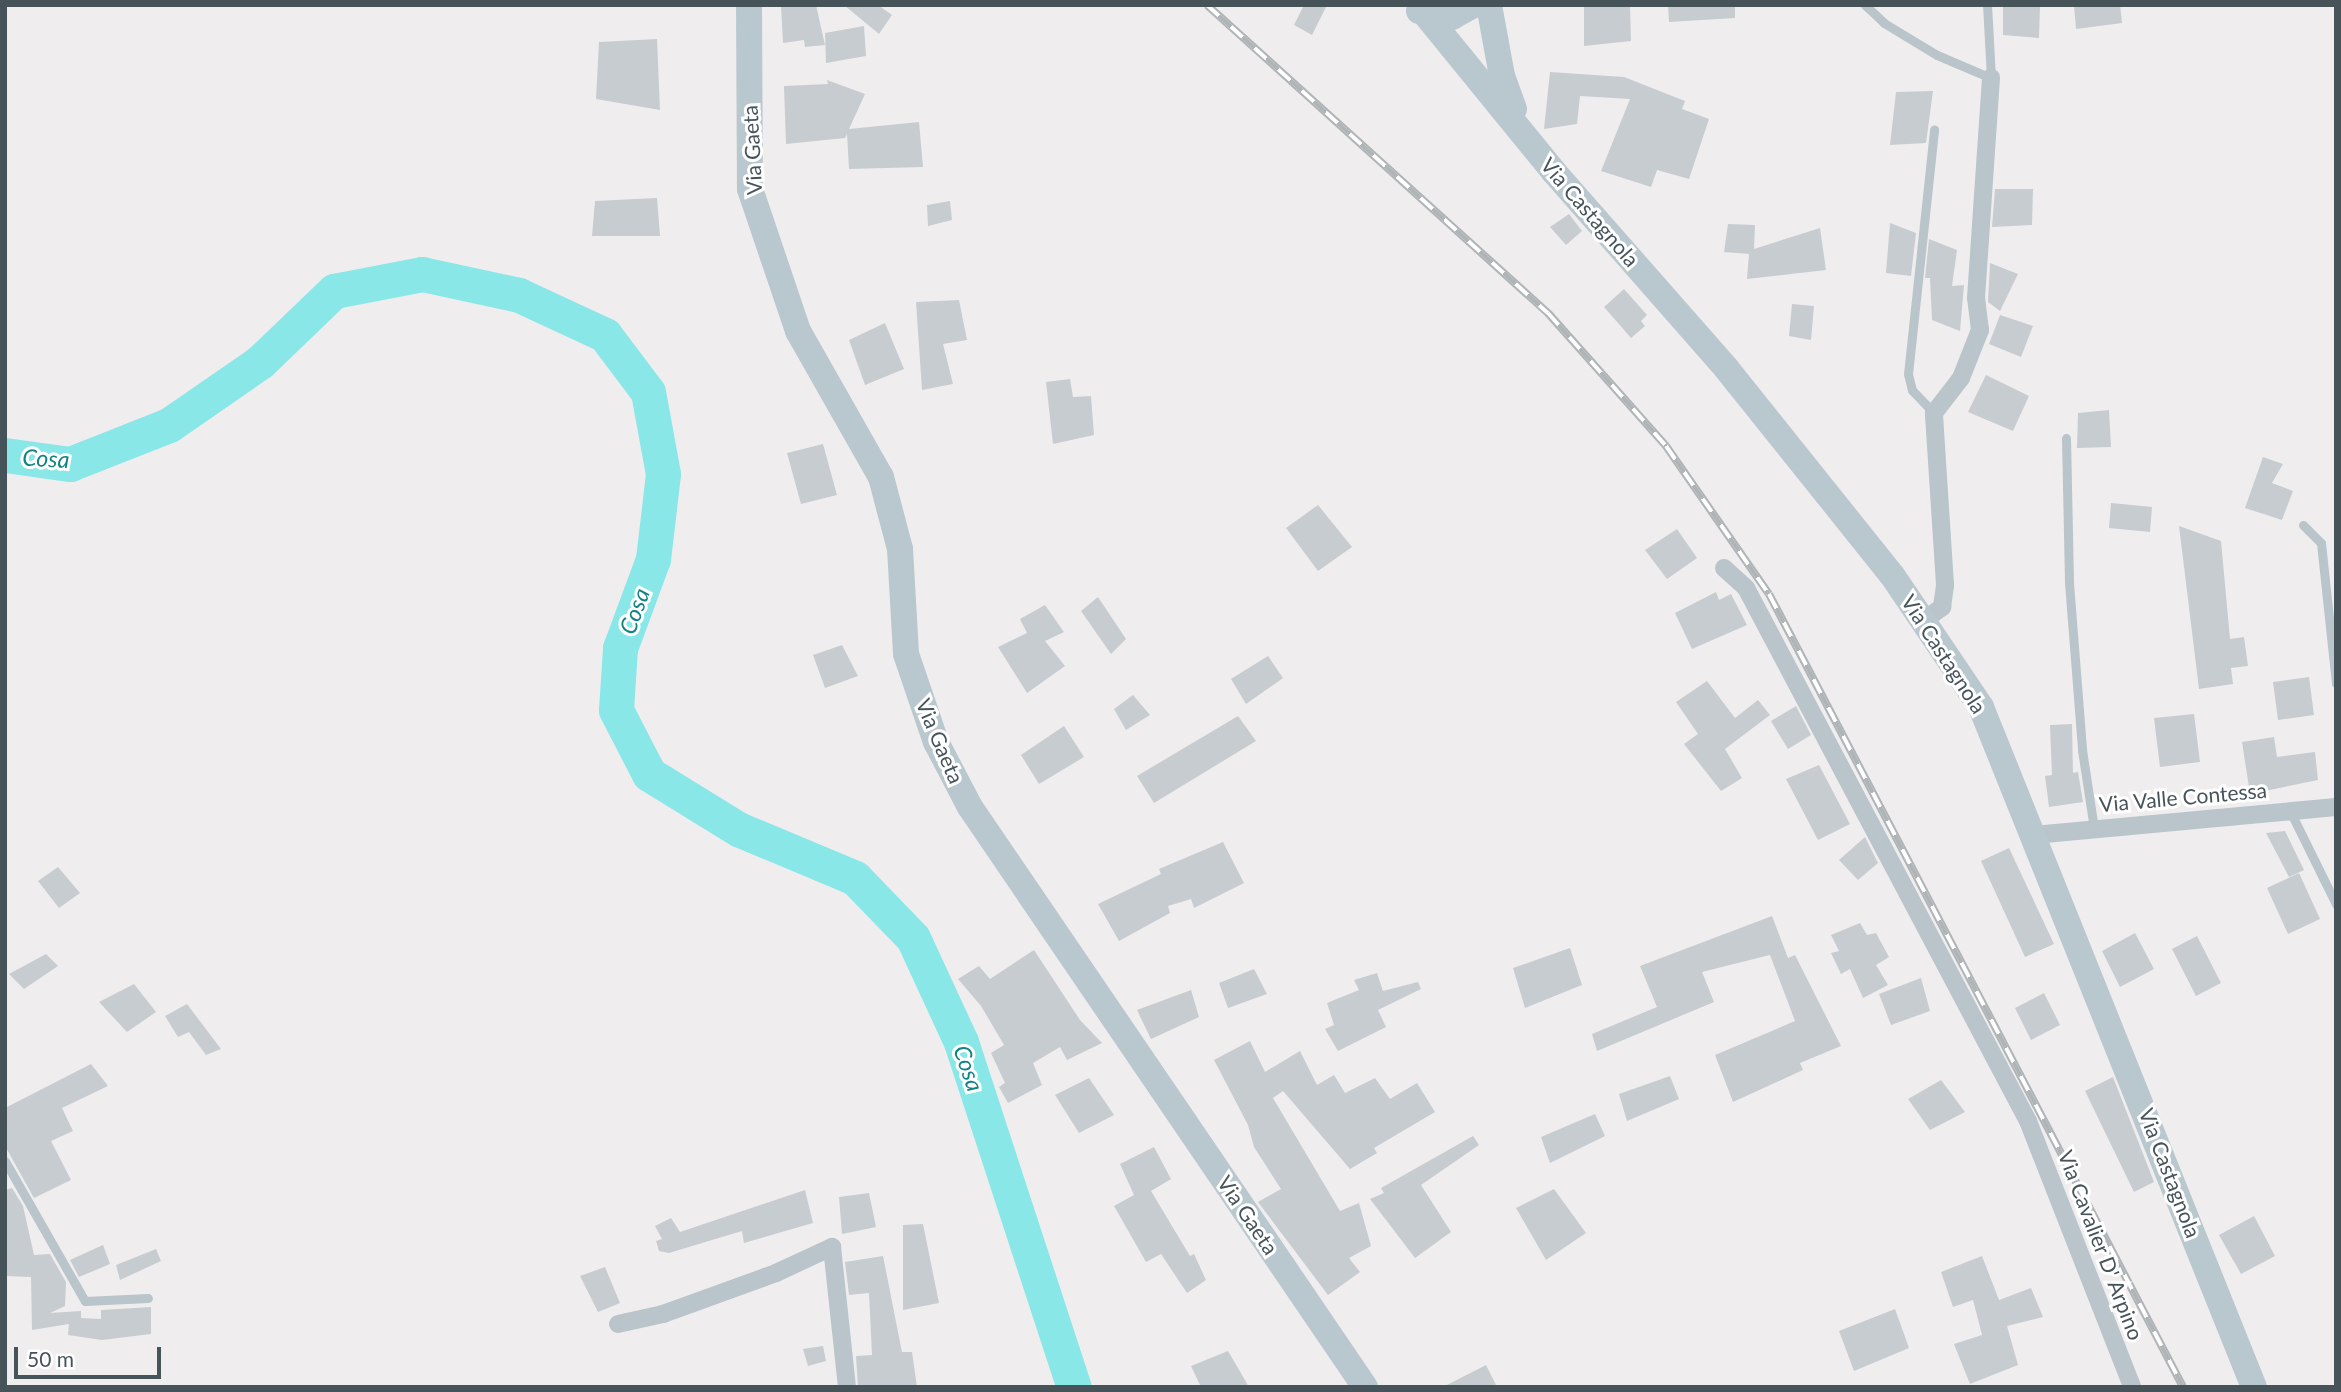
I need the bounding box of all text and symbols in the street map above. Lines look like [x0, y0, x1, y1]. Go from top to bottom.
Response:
street label: Via Gaeta [737, 105, 767, 195]
street label: Via Castagnola [1536, 152, 1644, 272]
water label: Cosa [22, 443, 70, 473]
water label: Cosa [613, 584, 655, 638]
street label: Via Castagnola [1896, 590, 1992, 718]
street label: Via Gaeta [911, 695, 969, 787]
street label: Via Valle Contessa [2098, 777, 2268, 817]
water label: Cosa [948, 1041, 990, 1095]
street label: Via Castagnola [2134, 1105, 2206, 1241]
street label: Via Cavalier D' Arpino [2053, 1146, 2149, 1344]
street label: Via Gaeta [1212, 1171, 1284, 1259]
scale bar [18, 1332, 164, 1376]
text: 50 m [27, 1346, 74, 1371]

